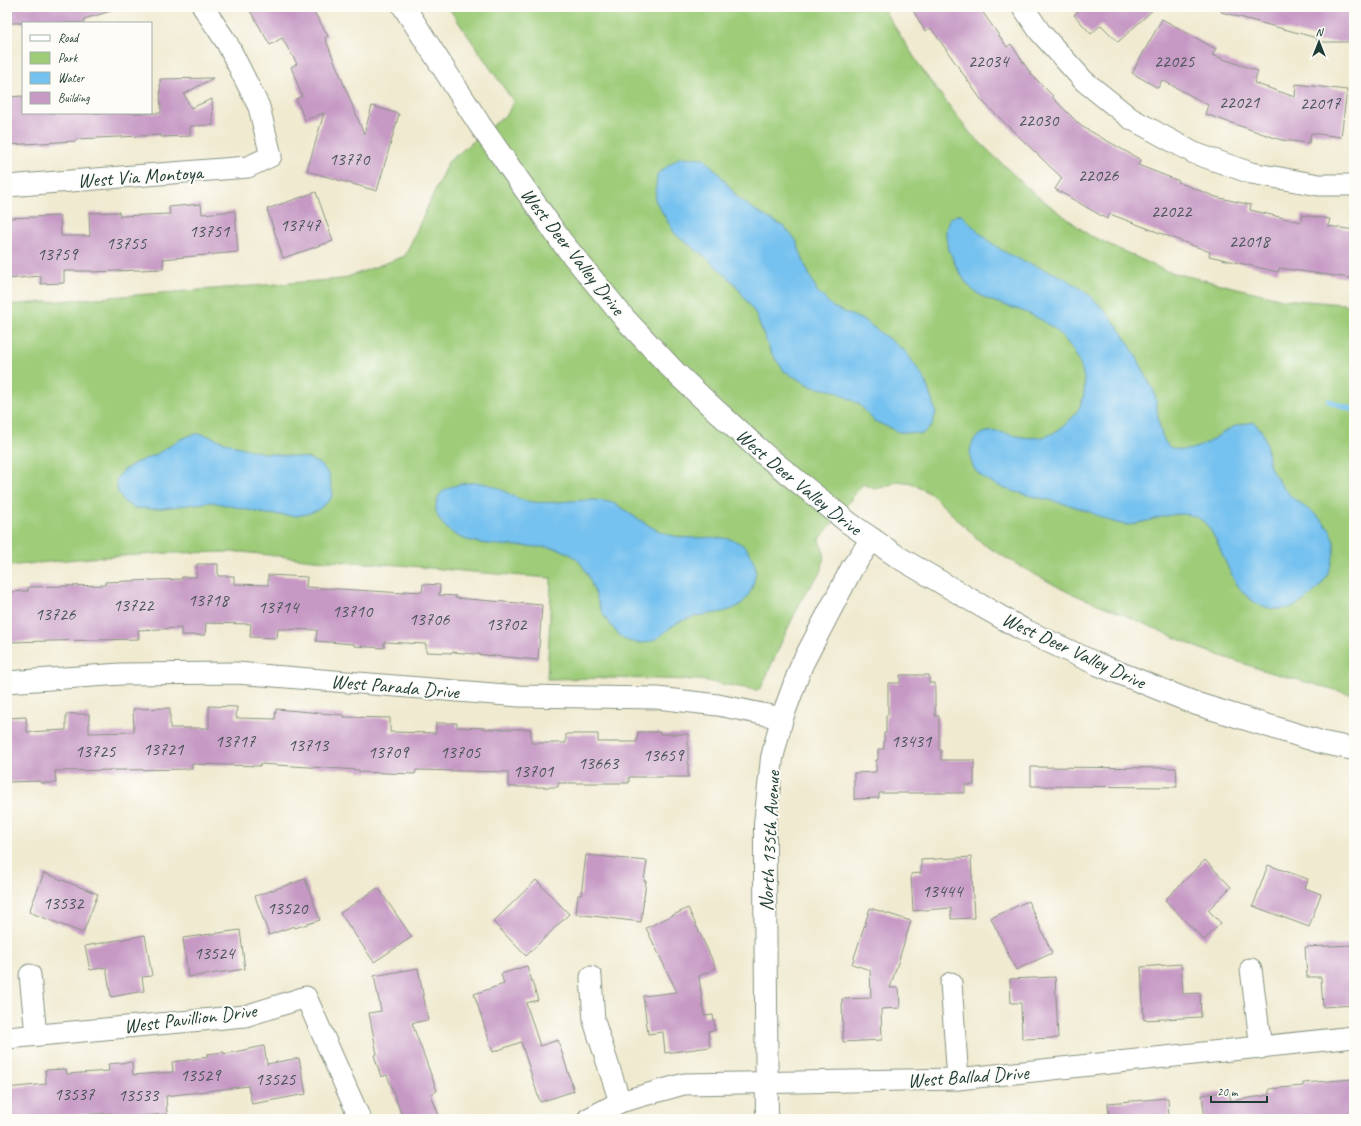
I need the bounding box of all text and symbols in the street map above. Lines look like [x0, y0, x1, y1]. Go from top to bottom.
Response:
legend [22, 22, 152, 114]
north arrow [1299, 22, 1339, 62]
text: N [1316, 25, 1325, 39]
text: Road [58, 30, 80, 46]
text: Park [58, 50, 79, 66]
house number: 22034 [968, 50, 1010, 72]
house number: 22025 [1154, 50, 1195, 72]
text: Water [58, 70, 86, 86]
text: Building [58, 90, 90, 106]
house number: 22021 [1219, 91, 1260, 113]
house number: 22017 [1300, 92, 1341, 114]
house number: 22030 [1018, 109, 1060, 131]
house number: 13770 [329, 148, 371, 170]
street label: West Via Montoya [77, 160, 205, 193]
house number: 22026 [1078, 164, 1119, 186]
street label: West Deer Valley Drive [515, 183, 631, 321]
house number: 22022 [1151, 200, 1193, 222]
house number: 13747 [280, 214, 321, 236]
house number: 13751 [189, 220, 230, 242]
house number: 22018 [1229, 230, 1271, 252]
house number: 13755 [106, 232, 147, 254]
house number: 13759 [37, 243, 79, 265]
street label: West Deer Valley Drive [731, 423, 867, 542]
house number: 13718 [188, 589, 230, 611]
house number: 13722 [113, 594, 155, 616]
house number: 13714 [258, 596, 300, 618]
house number: 13710 [332, 600, 374, 622]
house number: 13726 [35, 603, 76, 625]
street label: West Deer Valley Drive [998, 606, 1151, 695]
house number: 13706 [409, 608, 450, 630]
house number: 13702 [486, 613, 528, 635]
street label: West Parada Drive [330, 668, 461, 705]
house number: 13717 [215, 730, 256, 752]
house number: 13431 [891, 730, 932, 752]
house number: 13713 [288, 734, 330, 756]
house number: 13721 [143, 738, 184, 760]
house number: 13725 [75, 740, 116, 762]
house number: 13709 [368, 741, 410, 763]
house number: 13705 [440, 741, 481, 763]
house number: 13659 [643, 744, 685, 766]
house number: 13663 [578, 752, 620, 774]
house number: 13701 [513, 760, 554, 782]
street label: North 135th Avenue [753, 769, 786, 912]
house number: 13444 [922, 880, 964, 902]
house number: 13532 [43, 892, 85, 914]
house number: 13520 [267, 897, 309, 919]
house number: 13524 [194, 942, 236, 964]
street label: West Pavillion Drive [122, 998, 259, 1039]
street label: West Ballad Drive [907, 1060, 1031, 1093]
house number: 13529 [180, 1064, 222, 1086]
house number: 13525 [255, 1068, 296, 1090]
scale bar [1211, 1078, 1267, 1104]
house number: 13537 [54, 1083, 95, 1105]
house number: 13533 [118, 1084, 160, 1106]
text: 20 m [1217, 1084, 1239, 1100]

